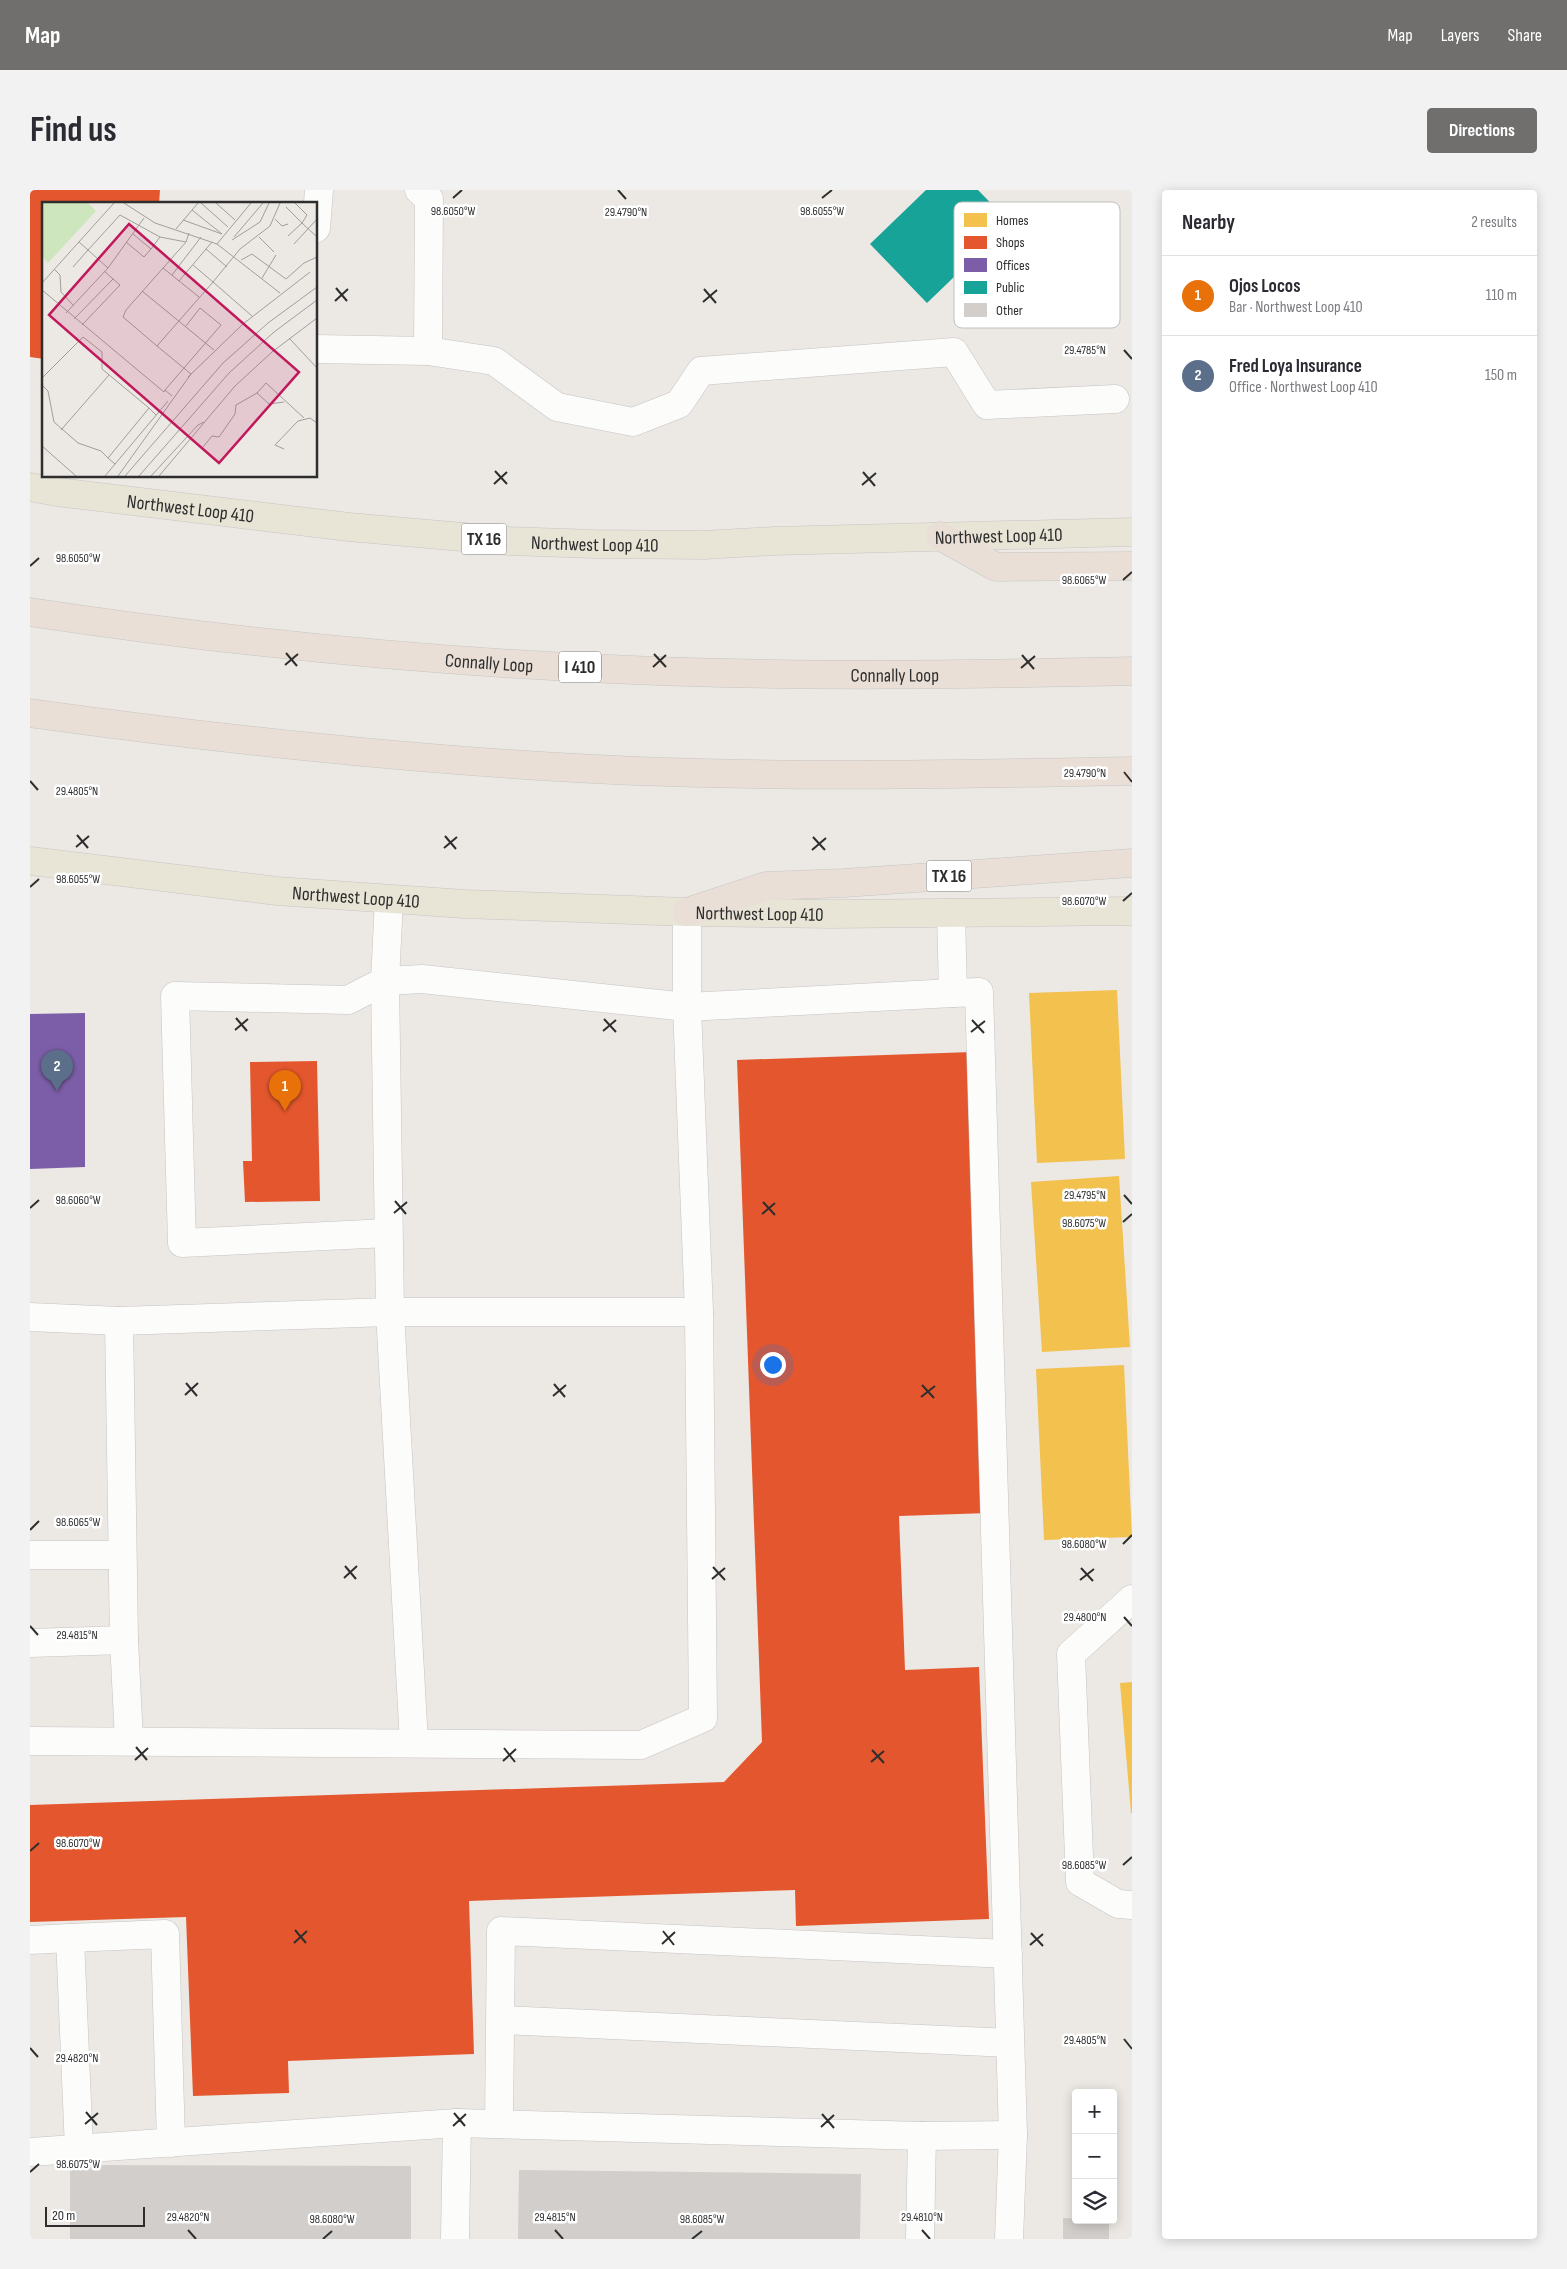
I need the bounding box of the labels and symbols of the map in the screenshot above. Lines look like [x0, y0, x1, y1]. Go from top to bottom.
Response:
inset map [42, 202, 318, 478]
legend [954, 202, 1120, 328]
text: 98.6050°W [431, 204, 476, 219]
text: 98.6055°W [800, 204, 844, 219]
text: 29.4790°N [605, 205, 647, 220]
text: Homes [996, 212, 1029, 229]
text: Shops [996, 234, 1025, 251]
text: Offices [996, 257, 1030, 274]
text: Public [996, 279, 1025, 296]
text: Other [996, 302, 1023, 319]
text: 29.4785°N [1064, 343, 1106, 358]
street label: Northwest Loop 410 [126, 490, 255, 529]
road number: TX 16 [462, 524, 506, 554]
street label: Northwest Loop 410 [934, 524, 1063, 550]
street label: Northwest Loop 410 [530, 532, 659, 558]
text: 98.6050°W [56, 551, 101, 566]
text: 98.6065°W [1062, 573, 1106, 588]
street label: Connally Loop [444, 649, 534, 678]
road number: I 410 [559, 652, 601, 682]
street label: Connally Loop [851, 664, 939, 688]
text: 29.4790°N [1064, 766, 1106, 781]
text: 29.4805°N [56, 784, 98, 799]
road number: TX 16 [926, 860, 972, 891]
text: 98.6055°W [56, 872, 100, 887]
street label: Northwest Loop 410 [291, 882, 420, 914]
text: 98.6070°W [1062, 894, 1106, 909]
street label: Northwest Loop 410 [696, 902, 824, 927]
pin: 2 [41, 1050, 73, 1091]
pin: 1 [269, 1070, 301, 1111]
text: 29.4795°N [1064, 1188, 1106, 1203]
text: 98.6060°W [55, 1193, 101, 1208]
text: 98.6075°W [1062, 1216, 1106, 1231]
your location [760, 1352, 786, 1378]
text: 98.6065°W [56, 1515, 100, 1530]
text: 98.6080°W [1061, 1537, 1107, 1552]
text: 29.4800°N [1064, 1610, 1106, 1625]
text: 29.4815°N [56, 1628, 98, 1643]
text: 98.6070°W [56, 1836, 100, 1851]
text: 98.6085°W [1062, 1858, 1106, 1873]
text: 29.4805°N [1064, 2033, 1106, 2048]
text: 29.4820°N [56, 2051, 98, 2066]
text: 98.6075°W [56, 2157, 100, 2172]
scale bar [45, 2204, 145, 2227]
text: 29.4820°N [167, 2210, 209, 2225]
text: 29.4815°N [534, 2210, 576, 2225]
text: 29.4810°N [901, 2210, 943, 2225]
text: 98.6080°W [309, 2212, 355, 2227]
text: 98.6085°W [680, 2212, 724, 2227]

